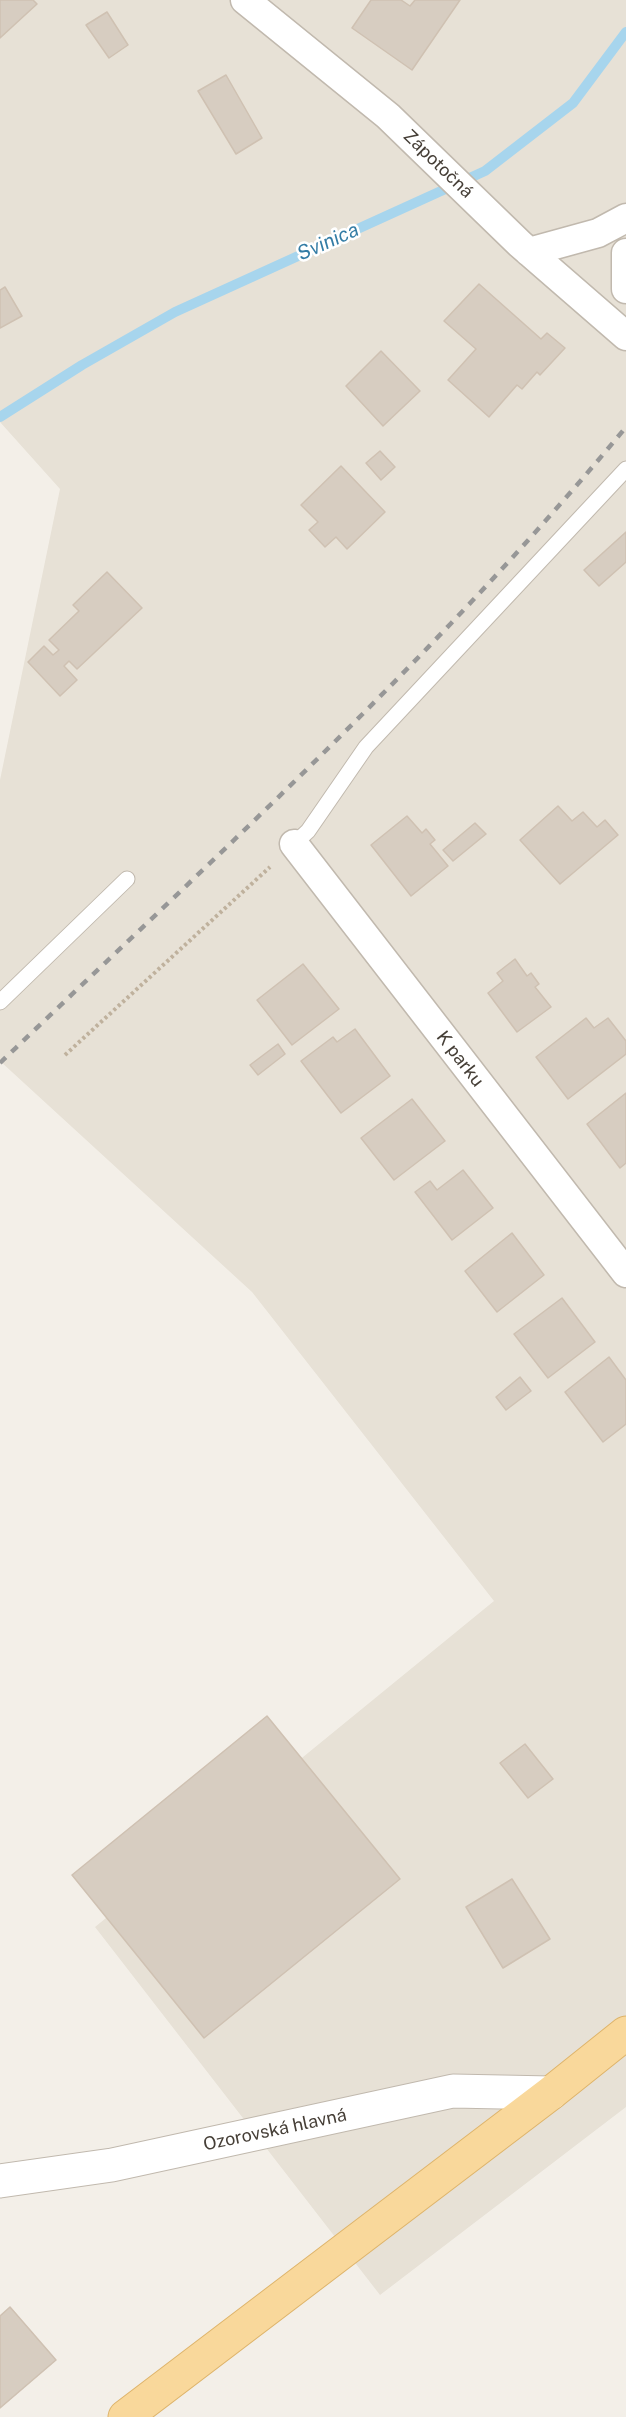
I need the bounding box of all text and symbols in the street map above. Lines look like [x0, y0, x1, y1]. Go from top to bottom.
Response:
street label: Zápotočná [398, 125, 478, 203]
water label: Svinica [293, 218, 363, 266]
street label: K parku [432, 1027, 488, 1091]
street label: Ozorovská hlavná [201, 2104, 349, 2156]

